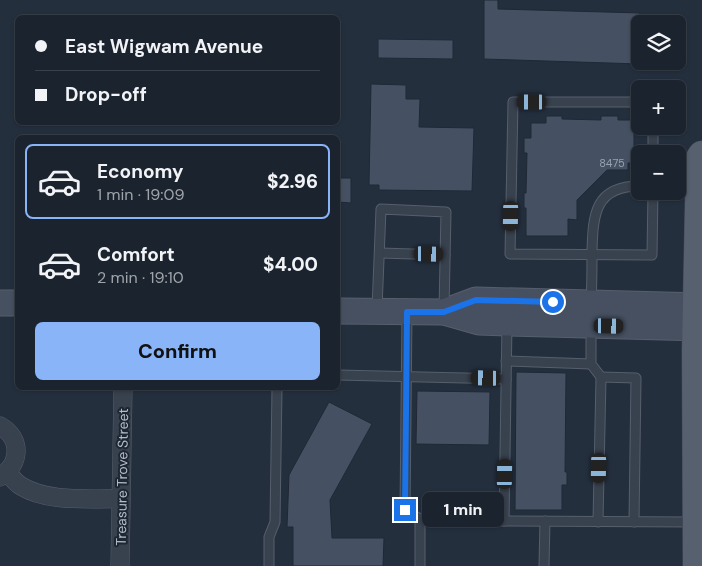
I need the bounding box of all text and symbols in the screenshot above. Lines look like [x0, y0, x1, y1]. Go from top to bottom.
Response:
map controls [631, 15, 686, 200]
button: layers [631, 15, 686, 70]
text: East Wigwam Avenue [65, 34, 263, 59]
button: + [631, 80, 686, 135]
text: Drop-off [65, 82, 147, 107]
car [517, 95, 547, 110]
button: − [631, 145, 686, 200]
house number: 8475 [599, 156, 625, 170]
icon: car [37, 159, 82, 204]
text: Economy [97, 159, 184, 184]
text: $2.96 [267, 169, 318, 194]
text: 1 min · 19:09 [97, 184, 184, 205]
car [503, 201, 518, 231]
icon: car [37, 242, 82, 287]
text: Comfort [97, 242, 175, 267]
car [413, 246, 444, 262]
text: $4.00 [263, 252, 318, 277]
text: 2 min · 19:10 [97, 267, 184, 288]
route start [542, 291, 564, 313]
car [593, 318, 624, 334]
button: Confirm [35, 322, 320, 380]
car [470, 370, 501, 386]
street label: Treasure Trove Street [112, 408, 132, 546]
car [591, 453, 606, 483]
car [497, 459, 512, 489]
callout: 1 min [422, 492, 505, 528]
route end [394, 499, 416, 521]
text: 1 min [443, 499, 483, 520]

